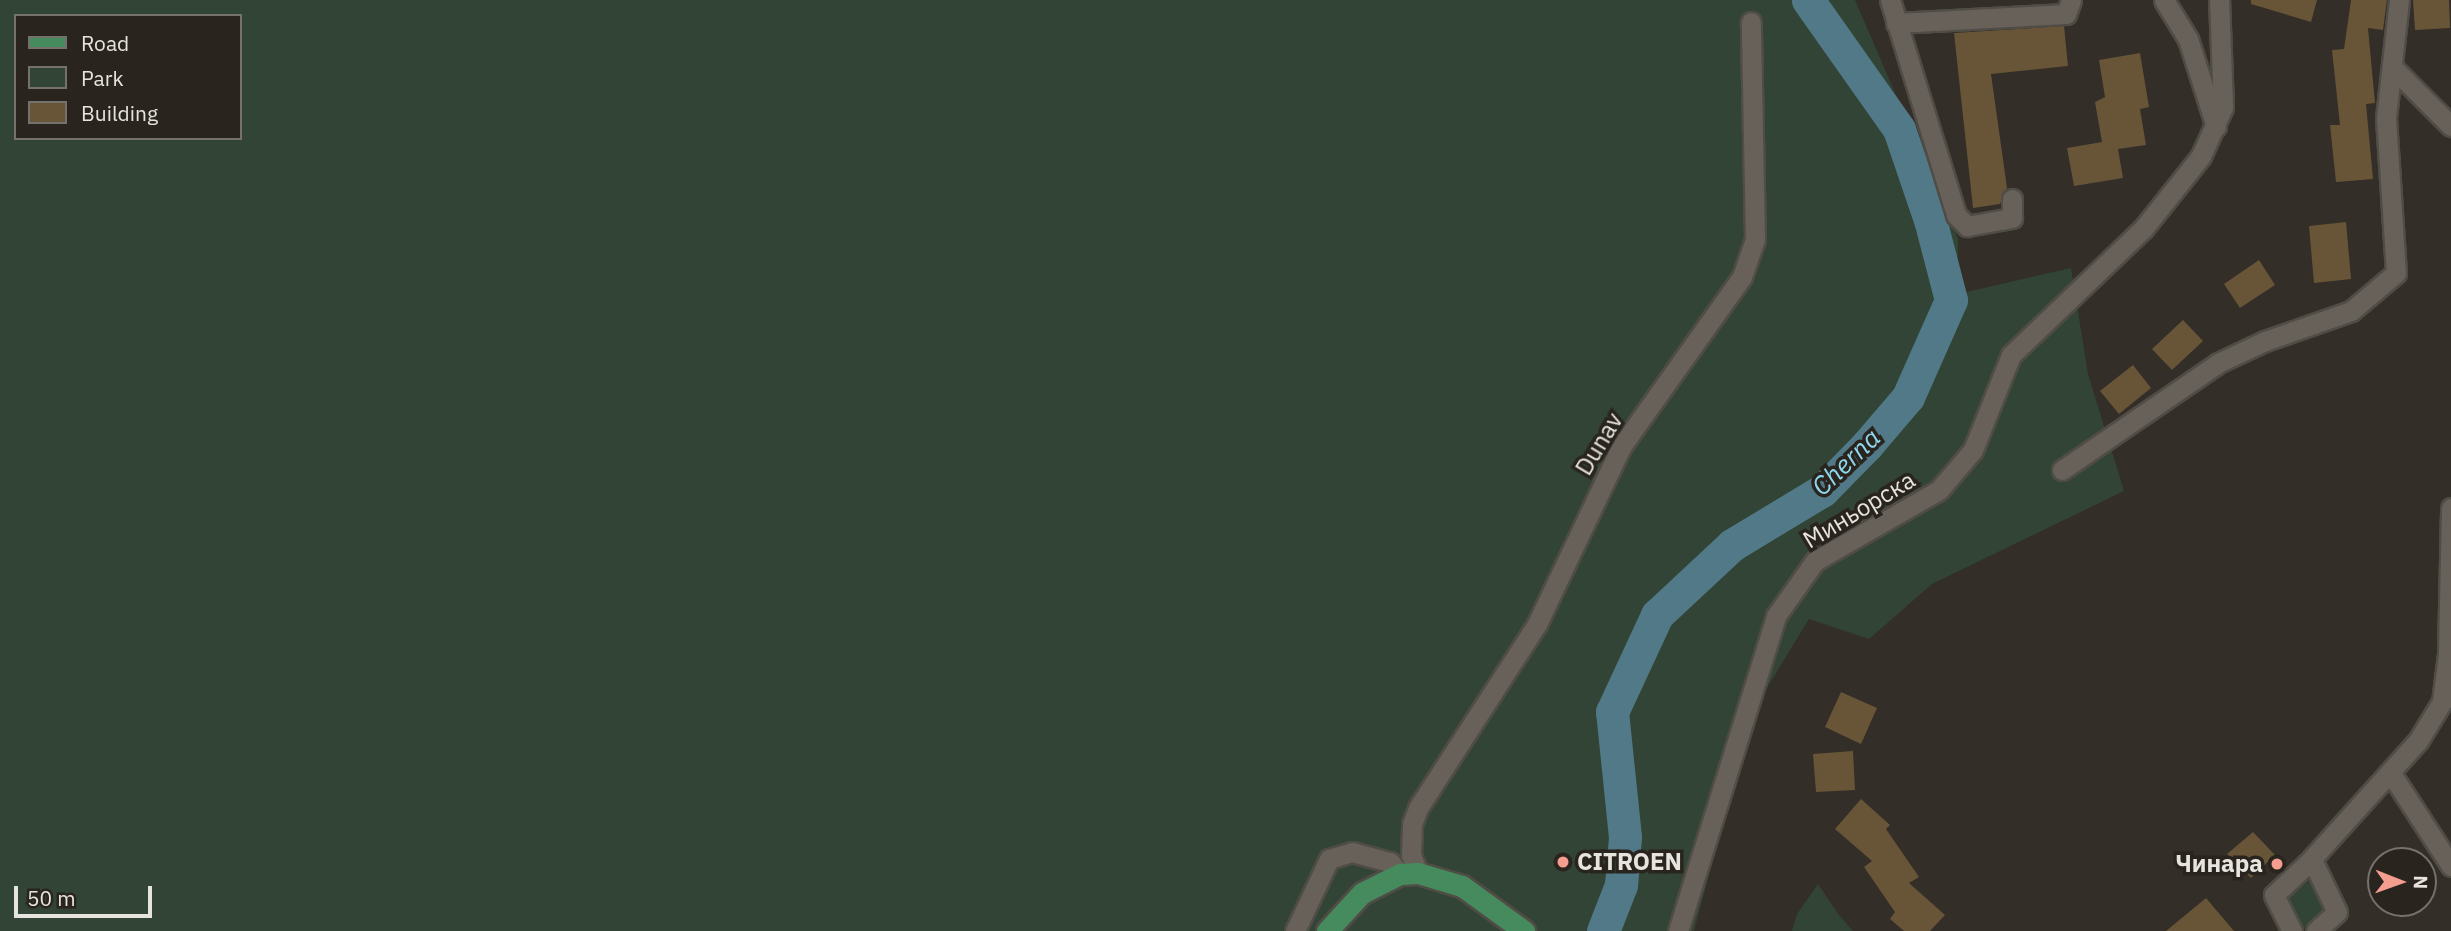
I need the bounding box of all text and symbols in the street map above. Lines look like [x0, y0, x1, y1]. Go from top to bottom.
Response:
legend [14, 14, 242, 140]
text: Road [81, 29, 129, 57]
text: Park [81, 64, 124, 92]
text: Building [81, 99, 158, 127]
street label: Dunav [1569, 408, 1629, 480]
water label: Cherna [1805, 422, 1887, 502]
street label: Миньорска [1798, 465, 1920, 555]
north arrow [2367, 847, 2437, 917]
place label: CITROEN [1577, 848, 1682, 876]
place label: Чинара [2175, 850, 2263, 878]
marker: CITROEN [1555, 854, 1571, 870]
marker: Чинара [2269, 856, 2285, 872]
scale bar [18, 872, 156, 916]
text: N [2409, 875, 2433, 889]
text: 50 m [27, 884, 76, 912]

